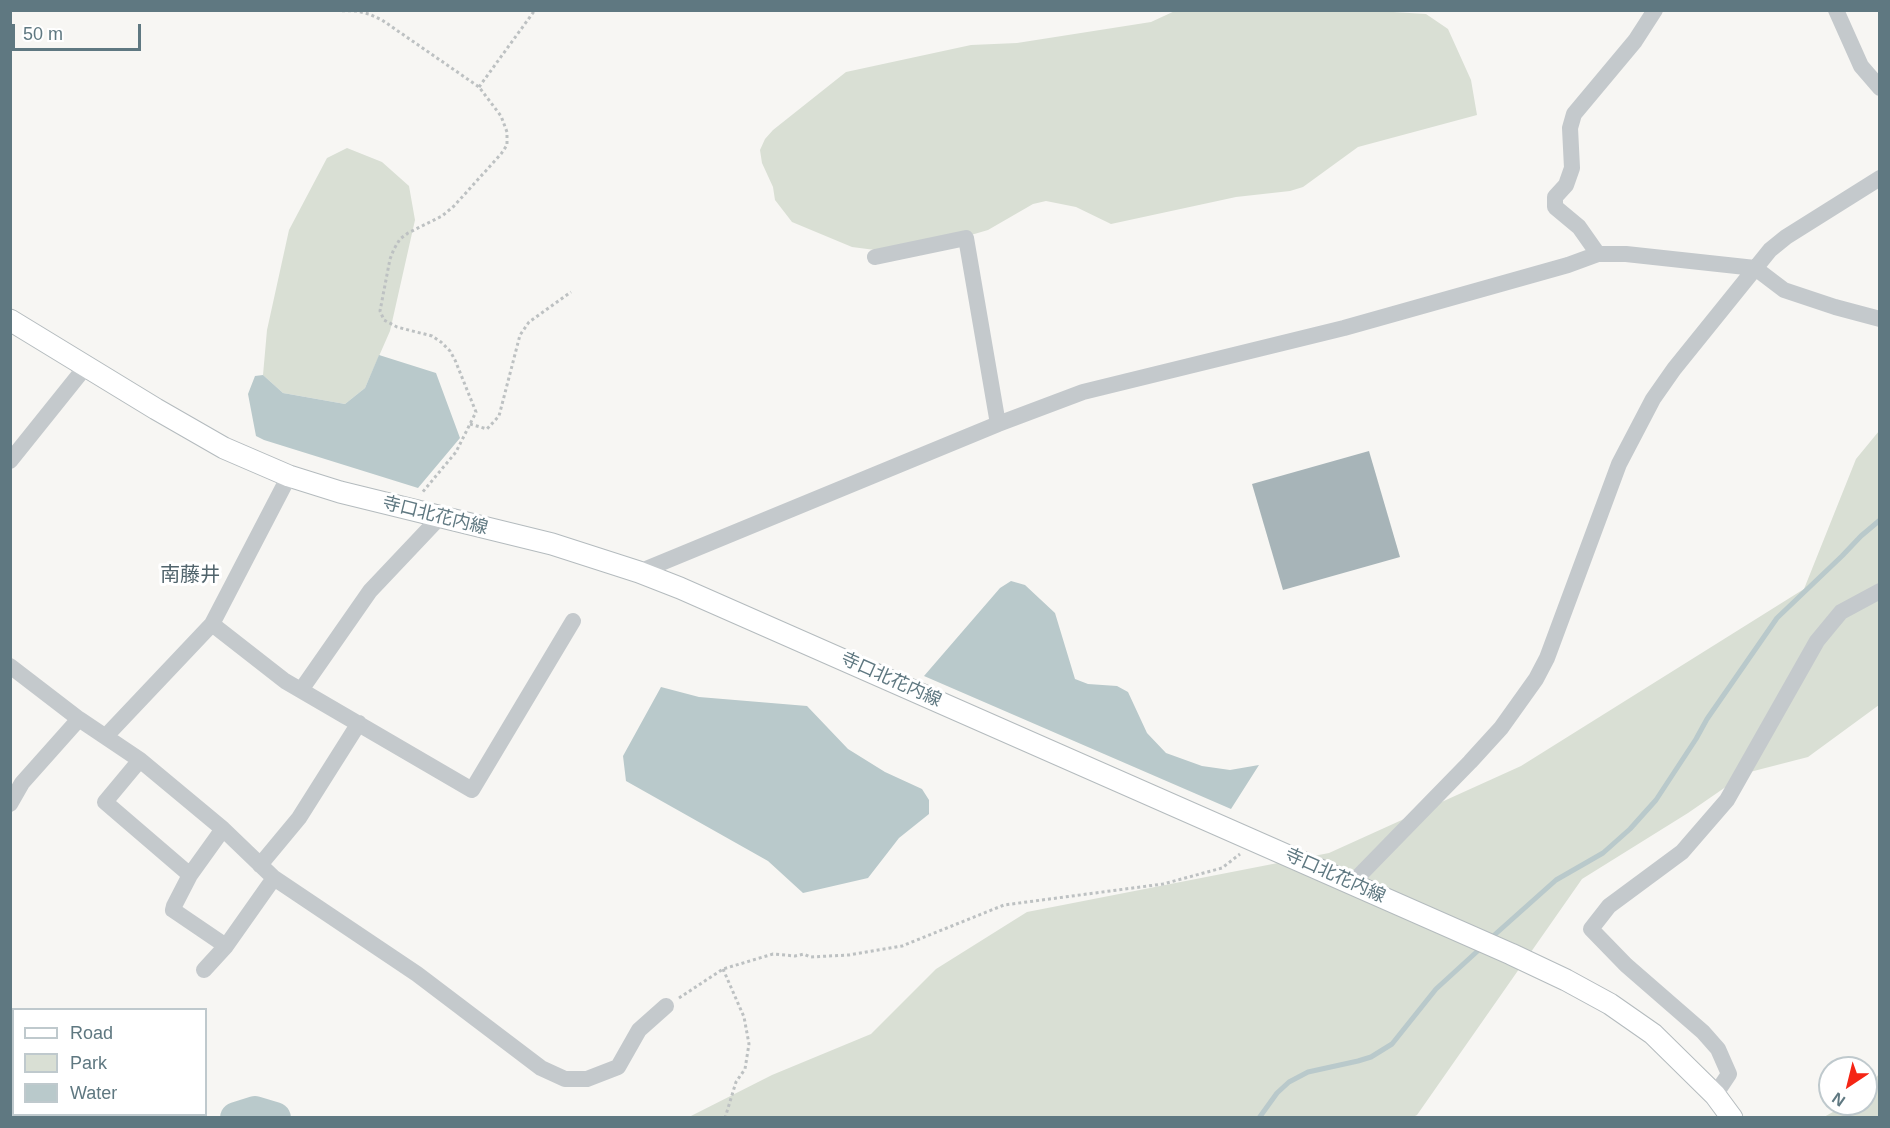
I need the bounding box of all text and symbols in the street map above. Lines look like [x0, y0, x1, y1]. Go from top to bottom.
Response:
scale bar [15, 12, 144, 50]
text: 50 m [23, 24, 63, 44]
street label: 寺口北花内線 [380, 492, 490, 540]
district label: 南藤井 [160, 563, 220, 587]
street label: 寺口北花内線 [837, 648, 945, 712]
street label: 寺口北花内線 [1281, 844, 1389, 908]
legend [12, 1008, 207, 1116]
text: Road [70, 1023, 113, 1043]
text: Park [70, 1053, 107, 1073]
north arrow [1818, 1056, 1878, 1116]
text: Water [70, 1083, 117, 1103]
text: N [1829, 1089, 1848, 1110]

